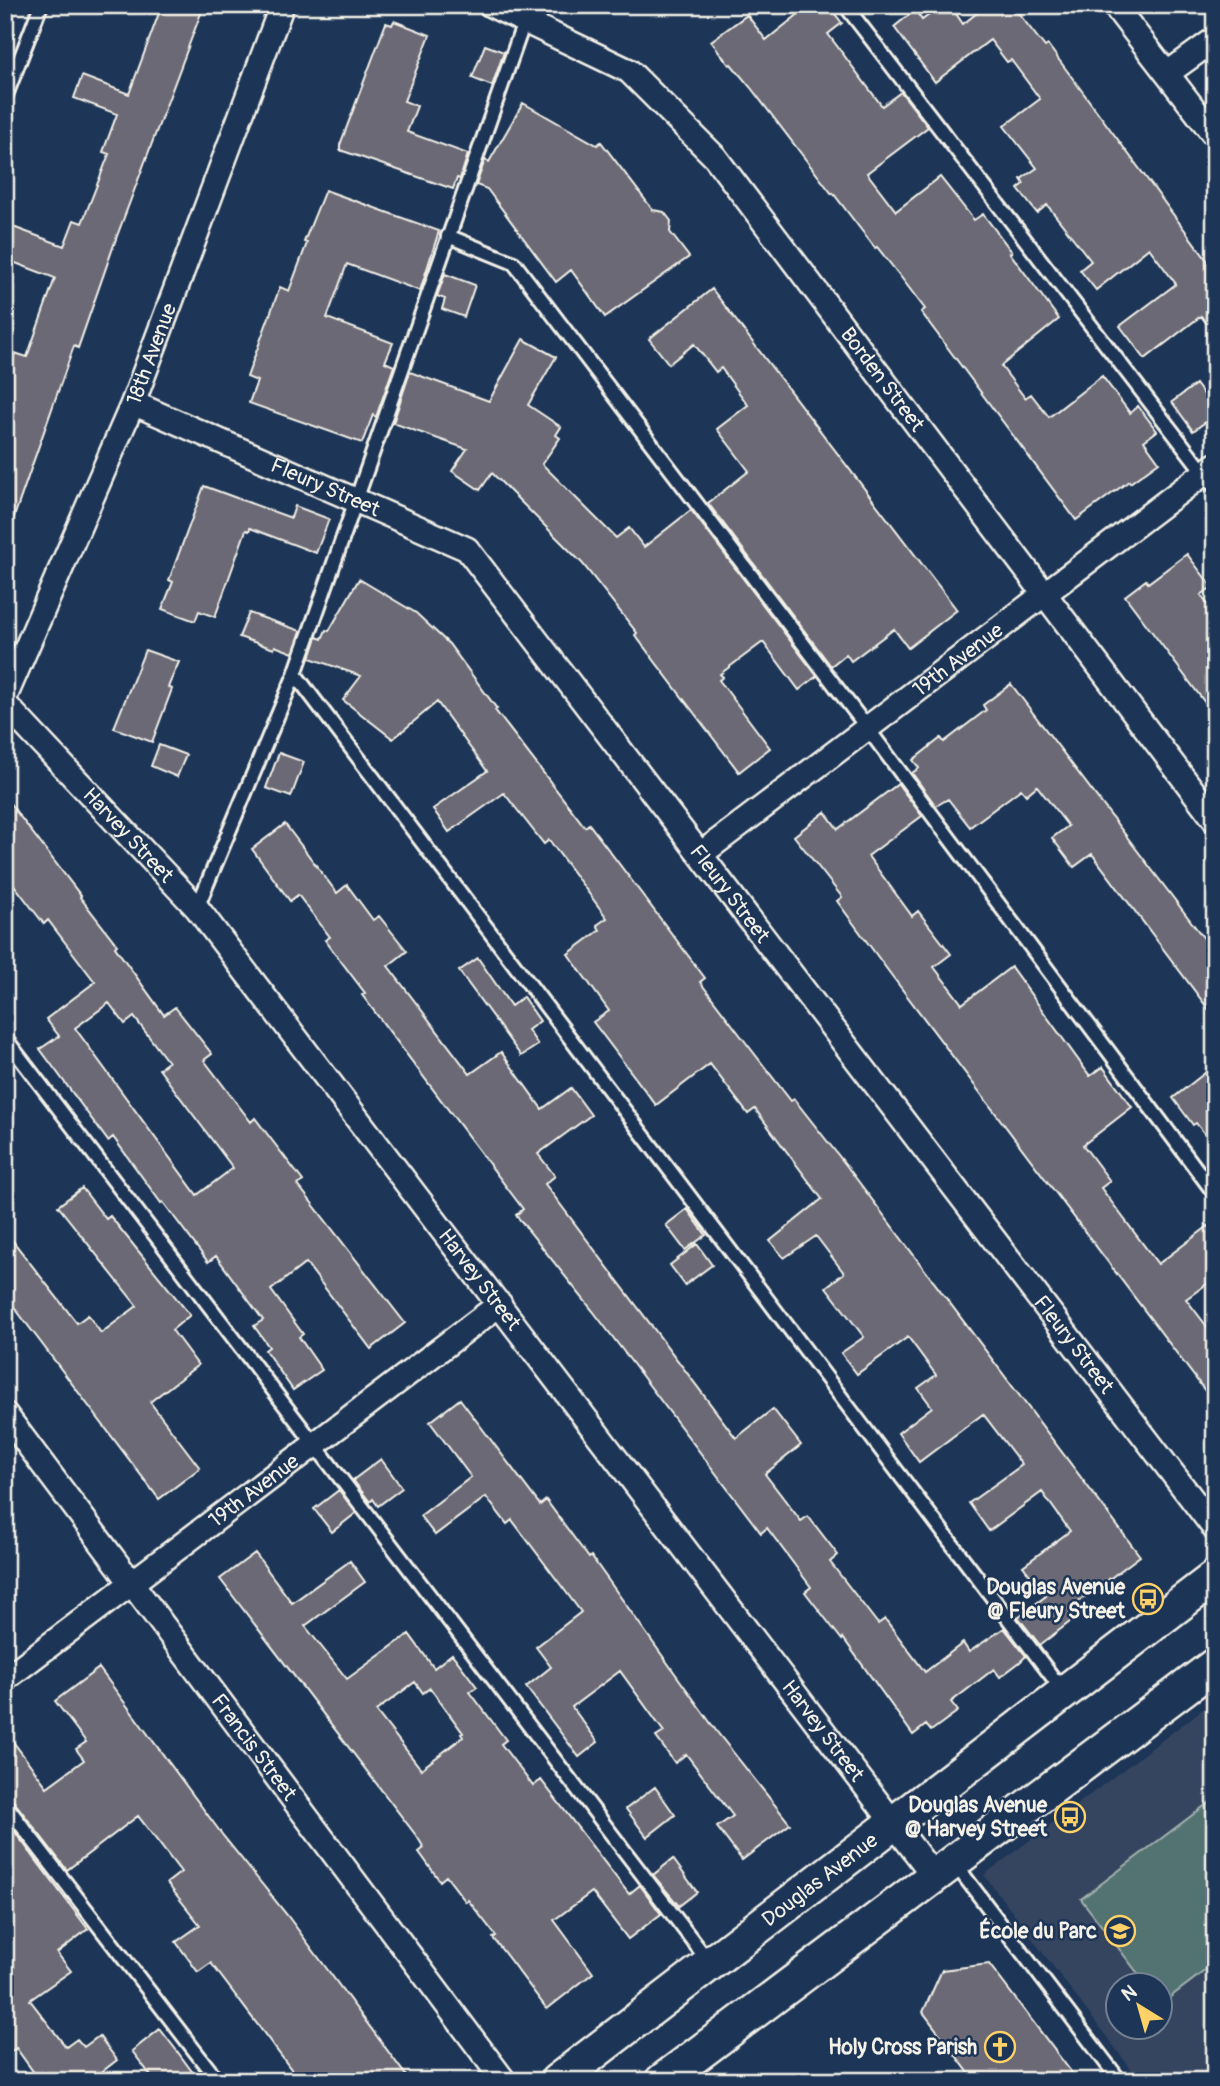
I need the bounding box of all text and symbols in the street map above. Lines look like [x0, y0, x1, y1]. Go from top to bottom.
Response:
street label: 18th Avenue [120, 299, 183, 408]
street label: Borden Street [834, 322, 931, 437]
street label: Fleury Street [267, 451, 385, 523]
street label: 19th Avenue [907, 616, 1009, 703]
street label: Harvey Street [77, 782, 180, 889]
street label: Fleury Street [684, 839, 776, 949]
street label: Harvey Street [432, 1223, 527, 1336]
street label: Fleury Street [1028, 1290, 1120, 1399]
street label: 19th Avenue [203, 1447, 305, 1534]
place label: Douglas Avenue @ Fleury Street [986, 1574, 1126, 1625]
bus stop icon: Douglas Avenue @ Fleury Street [1131, 1582, 1165, 1616]
street label: Harvey Street [776, 1674, 871, 1787]
street label: Francis Street [205, 1688, 303, 1806]
place label: Douglas Avenue @ Harvey Street [905, 1792, 1048, 1843]
bus stop icon: Douglas Avenue @ Harvey Street [1053, 1800, 1087, 1834]
street label: Douglas Avenue [756, 1826, 884, 1933]
school or university icon: École du Parc [1103, 1914, 1137, 1948]
place label: École du Parc [979, 1917, 1097, 1945]
north arrow [1104, 1970, 1174, 2040]
text: N [1117, 1980, 1142, 2007]
church icon: Holy Cross Parish [983, 2030, 1017, 2064]
place label: Holy Cross Parish [828, 2034, 977, 2061]

